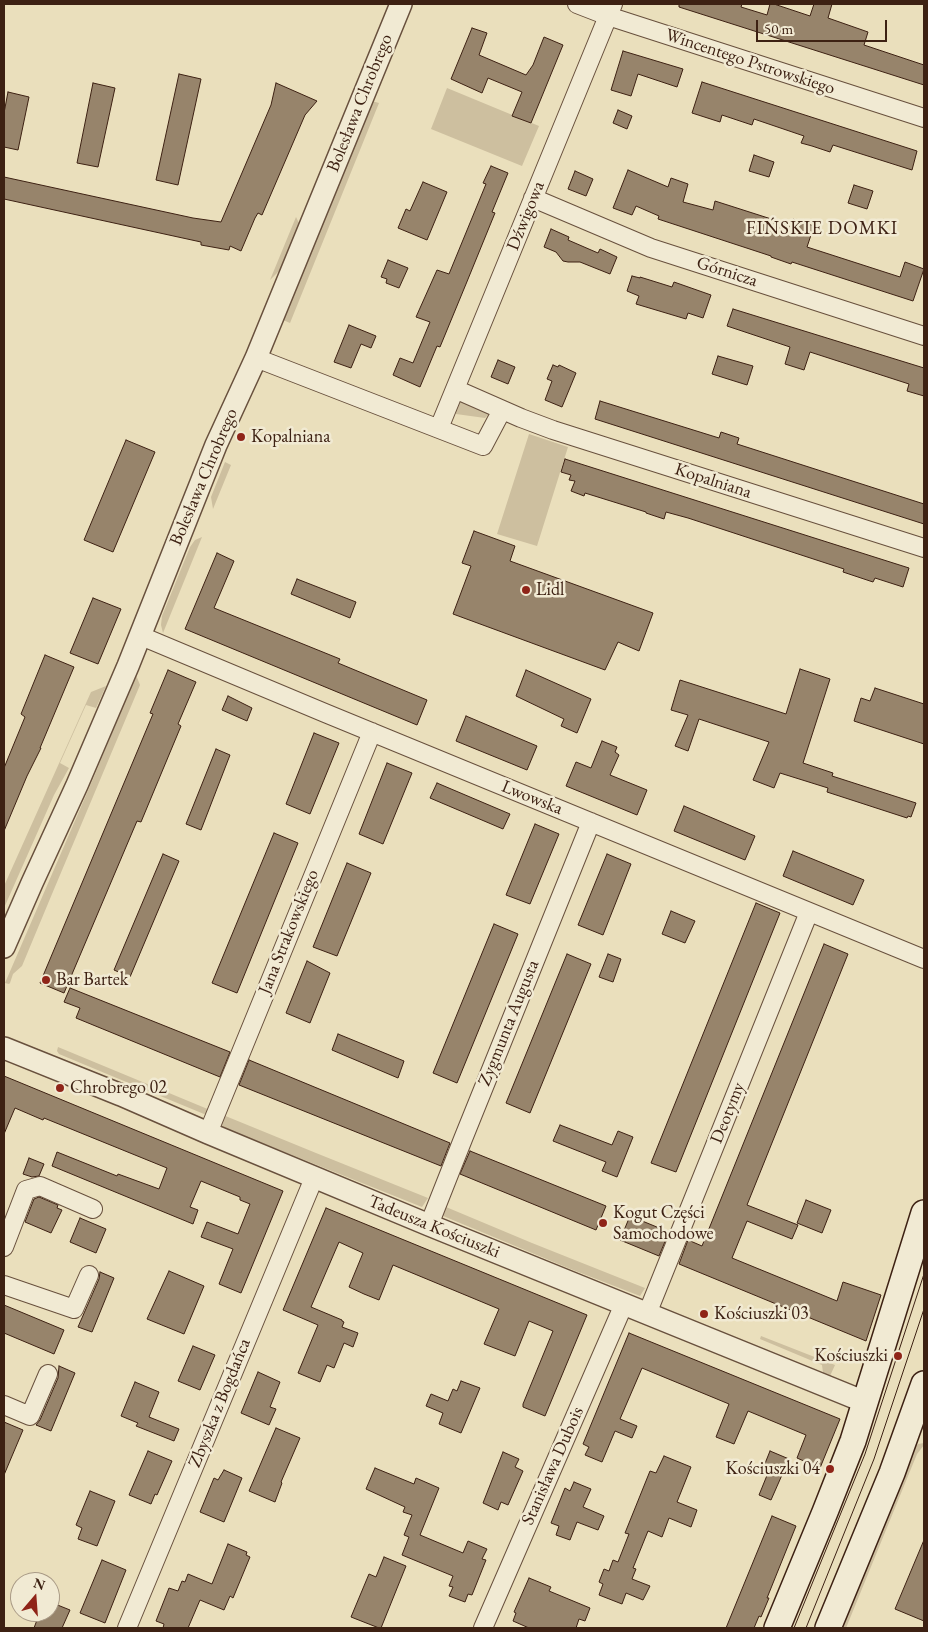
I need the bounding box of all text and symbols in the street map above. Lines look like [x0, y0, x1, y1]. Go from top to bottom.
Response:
scale bar [758, 10, 889, 42]
text: 50 m [764, 19, 793, 38]
street label: Wincentego Pstrowskiego [662, 24, 838, 100]
street label: Bolesława Chrobrego [322, 31, 398, 175]
street label: Dźwigowa [502, 178, 550, 254]
district label: FIŃSKIE DOMKI [744, 218, 900, 240]
street label: Górnicza [694, 252, 760, 292]
street label: Bolesława Chrobrego [165, 405, 243, 549]
place label: Kopalniana [251, 426, 330, 448]
marker: Kopalniana [235, 431, 247, 443]
street label: Kopalniana [672, 458, 754, 504]
place label: Lidl [536, 579, 564, 601]
marker: Lidl [520, 584, 532, 596]
street label: Lwowska [498, 776, 566, 820]
street label: Jana Strakowskiego [254, 866, 324, 998]
street label: Zygmunta Augusta [474, 957, 544, 1089]
place label: Bar Bartek [56, 969, 128, 991]
marker: Bar Bartek [40, 974, 52, 986]
place label: Chrobrego 02 [70, 1077, 167, 1099]
street label: Deotymy [706, 1079, 750, 1147]
marker: Chrobrego 02 [54, 1082, 66, 1094]
street label: Tadeusza Kościuszki [365, 1191, 503, 1263]
place label: Kogut Części Samochodowe [613, 1202, 714, 1244]
marker: Kogut Części Samochodowe [597, 1217, 609, 1229]
place label: Kościuszki 03 [714, 1303, 809, 1325]
marker: Kościuszki 03 [698, 1308, 710, 1320]
street label: Zbyszka z Bogdańca [184, 1335, 256, 1471]
place label: Kościuszki [814, 1345, 888, 1367]
marker: Kościuszki [892, 1350, 904, 1362]
street label: Stanisława Dubois [517, 1404, 589, 1528]
place label: Kościuszki 04 [725, 1458, 820, 1480]
marker: Kościuszki 04 [824, 1463, 836, 1475]
north arrow [10, 1572, 60, 1622]
text: N [31, 1573, 47, 1594]

